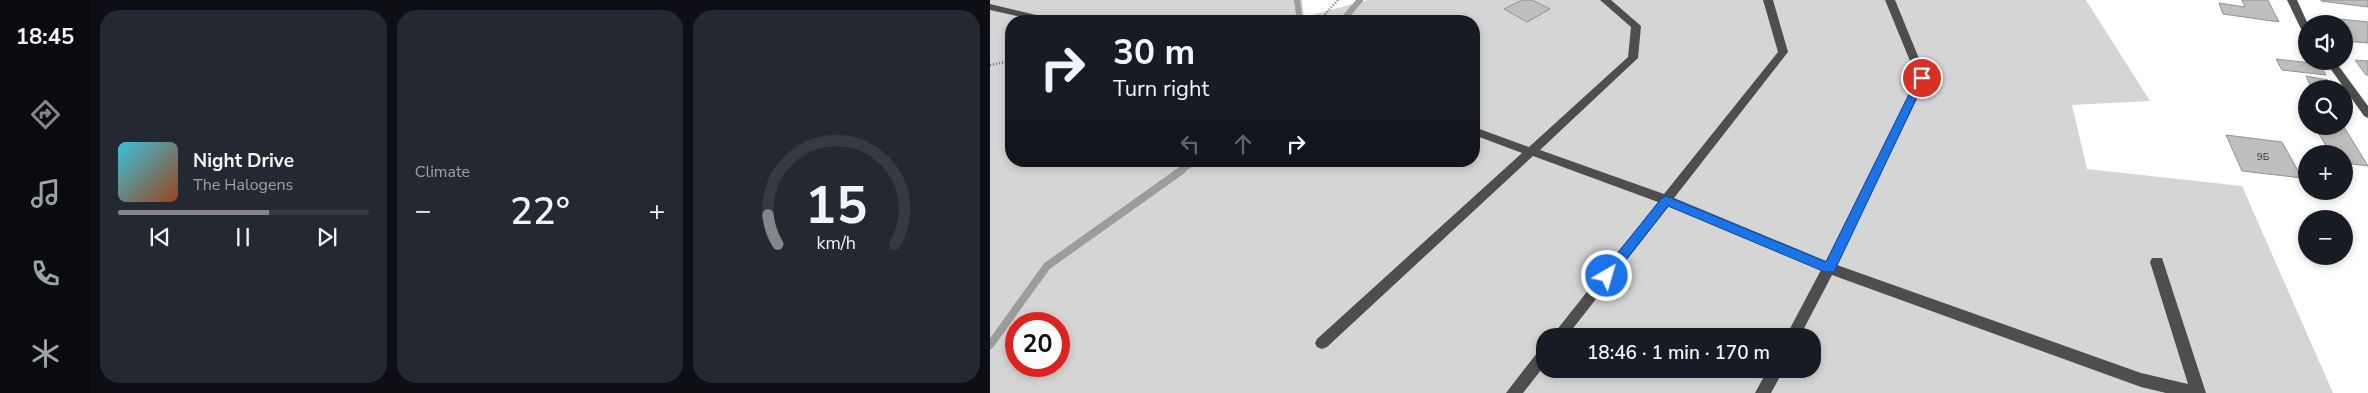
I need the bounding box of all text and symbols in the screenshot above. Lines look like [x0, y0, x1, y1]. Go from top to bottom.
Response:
map controls [2298, 15, 2353, 265]
button: sound [2298, 15, 2353, 70]
text: 18:45 [16, 22, 74, 52]
text: 30 m [1113, 29, 1195, 76]
icon: right [1030, 35, 1095, 100]
pin [1901, 57, 1943, 99]
icon: arrive [1908, 64, 1936, 92]
text: Turn right [1113, 74, 1209, 104]
button: search [2298, 80, 2353, 135]
icon: directions [28, 97, 63, 132]
icon: left [1176, 130, 1204, 158]
icon: ahead [1229, 130, 1257, 158]
icon: right [1282, 130, 1310, 158]
button: + [2298, 145, 2353, 200]
text: Night Drive [193, 148, 294, 174]
house number: 9Б [2257, 150, 2270, 164]
text: Climate [415, 161, 470, 183]
text: 15 [805, 170, 868, 241]
text: The Halogens [193, 174, 293, 196]
icon: music [28, 176, 63, 211]
text: 22° [510, 186, 570, 237]
text: − [415, 192, 431, 230]
text: + [649, 192, 665, 230]
button: − [2298, 210, 2353, 265]
icon: previous [146, 223, 174, 251]
icon: pause [229, 223, 257, 251]
icon: next [313, 223, 341, 251]
text: km/h [817, 231, 856, 255]
position arrow [1580, 249, 1632, 301]
icon: phone [28, 256, 63, 291]
speed limit sign: 20 [1005, 312, 1070, 377]
icon: climate [28, 336, 63, 371]
text: 18:46 · 1 min · 170 m [1587, 340, 1770, 366]

